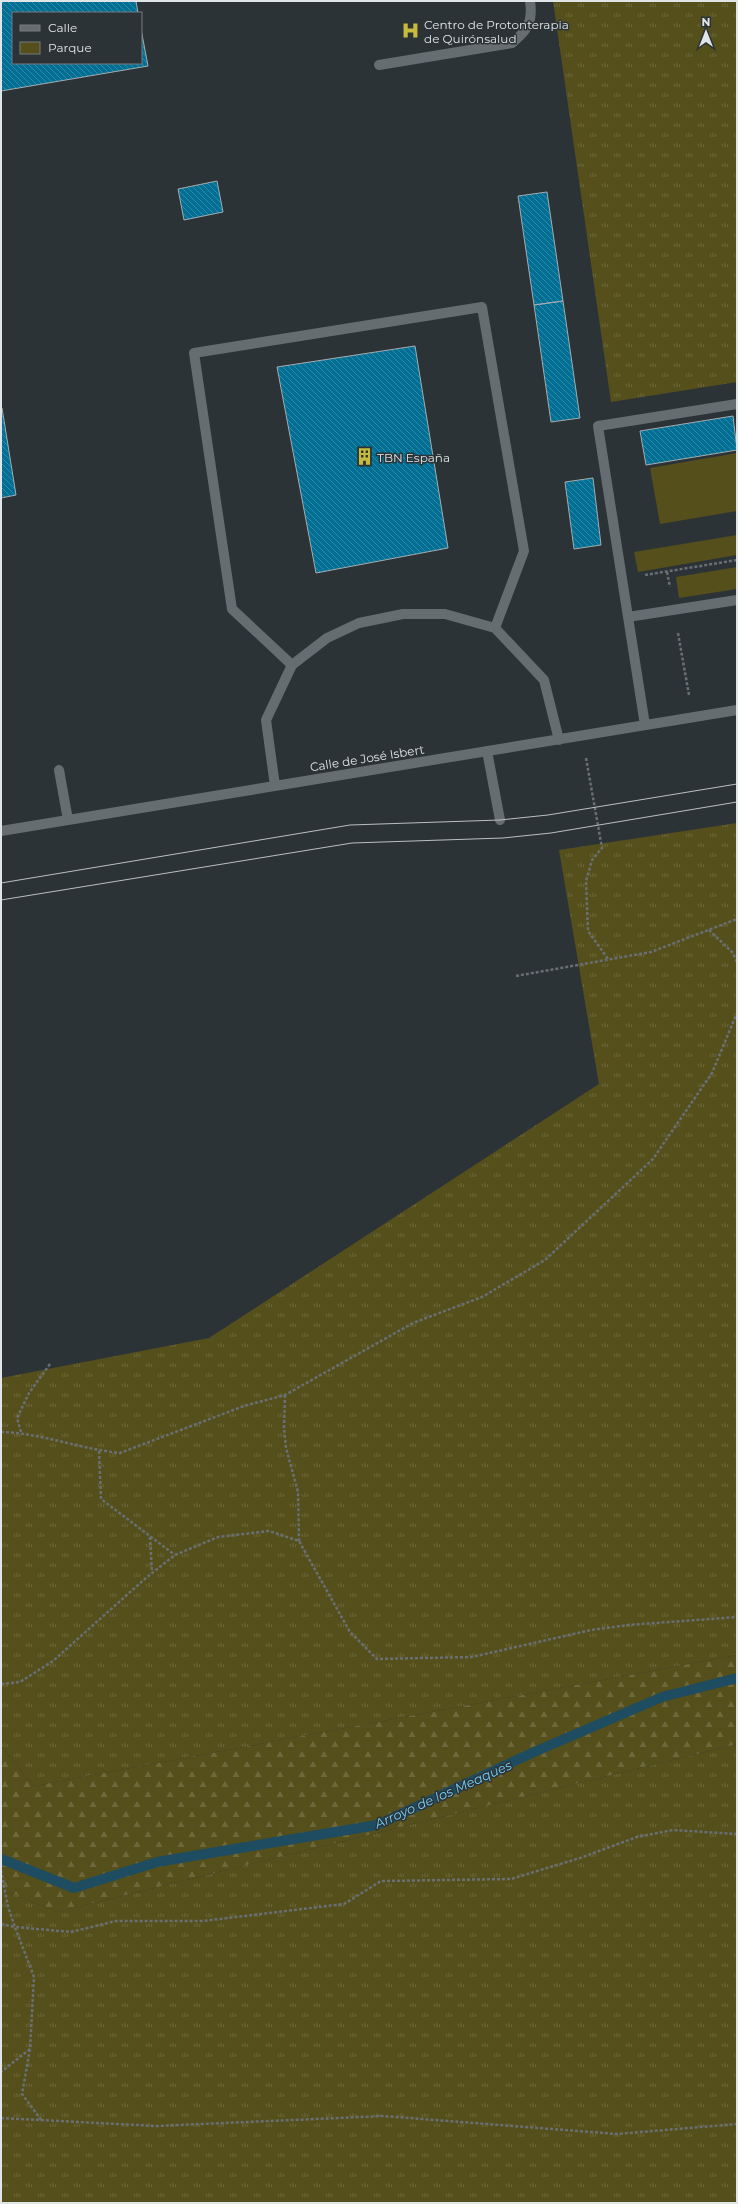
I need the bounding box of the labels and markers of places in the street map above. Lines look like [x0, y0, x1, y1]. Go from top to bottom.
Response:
place label: Centro de Protonterapia de Quirónsalud [424, 17, 569, 46]
hospital icon: Centro de Protonterapia de Quirónsalud [401, 21, 421, 41]
building icon: TBN España [354, 447, 374, 467]
place label: TBN España [377, 450, 450, 465]

